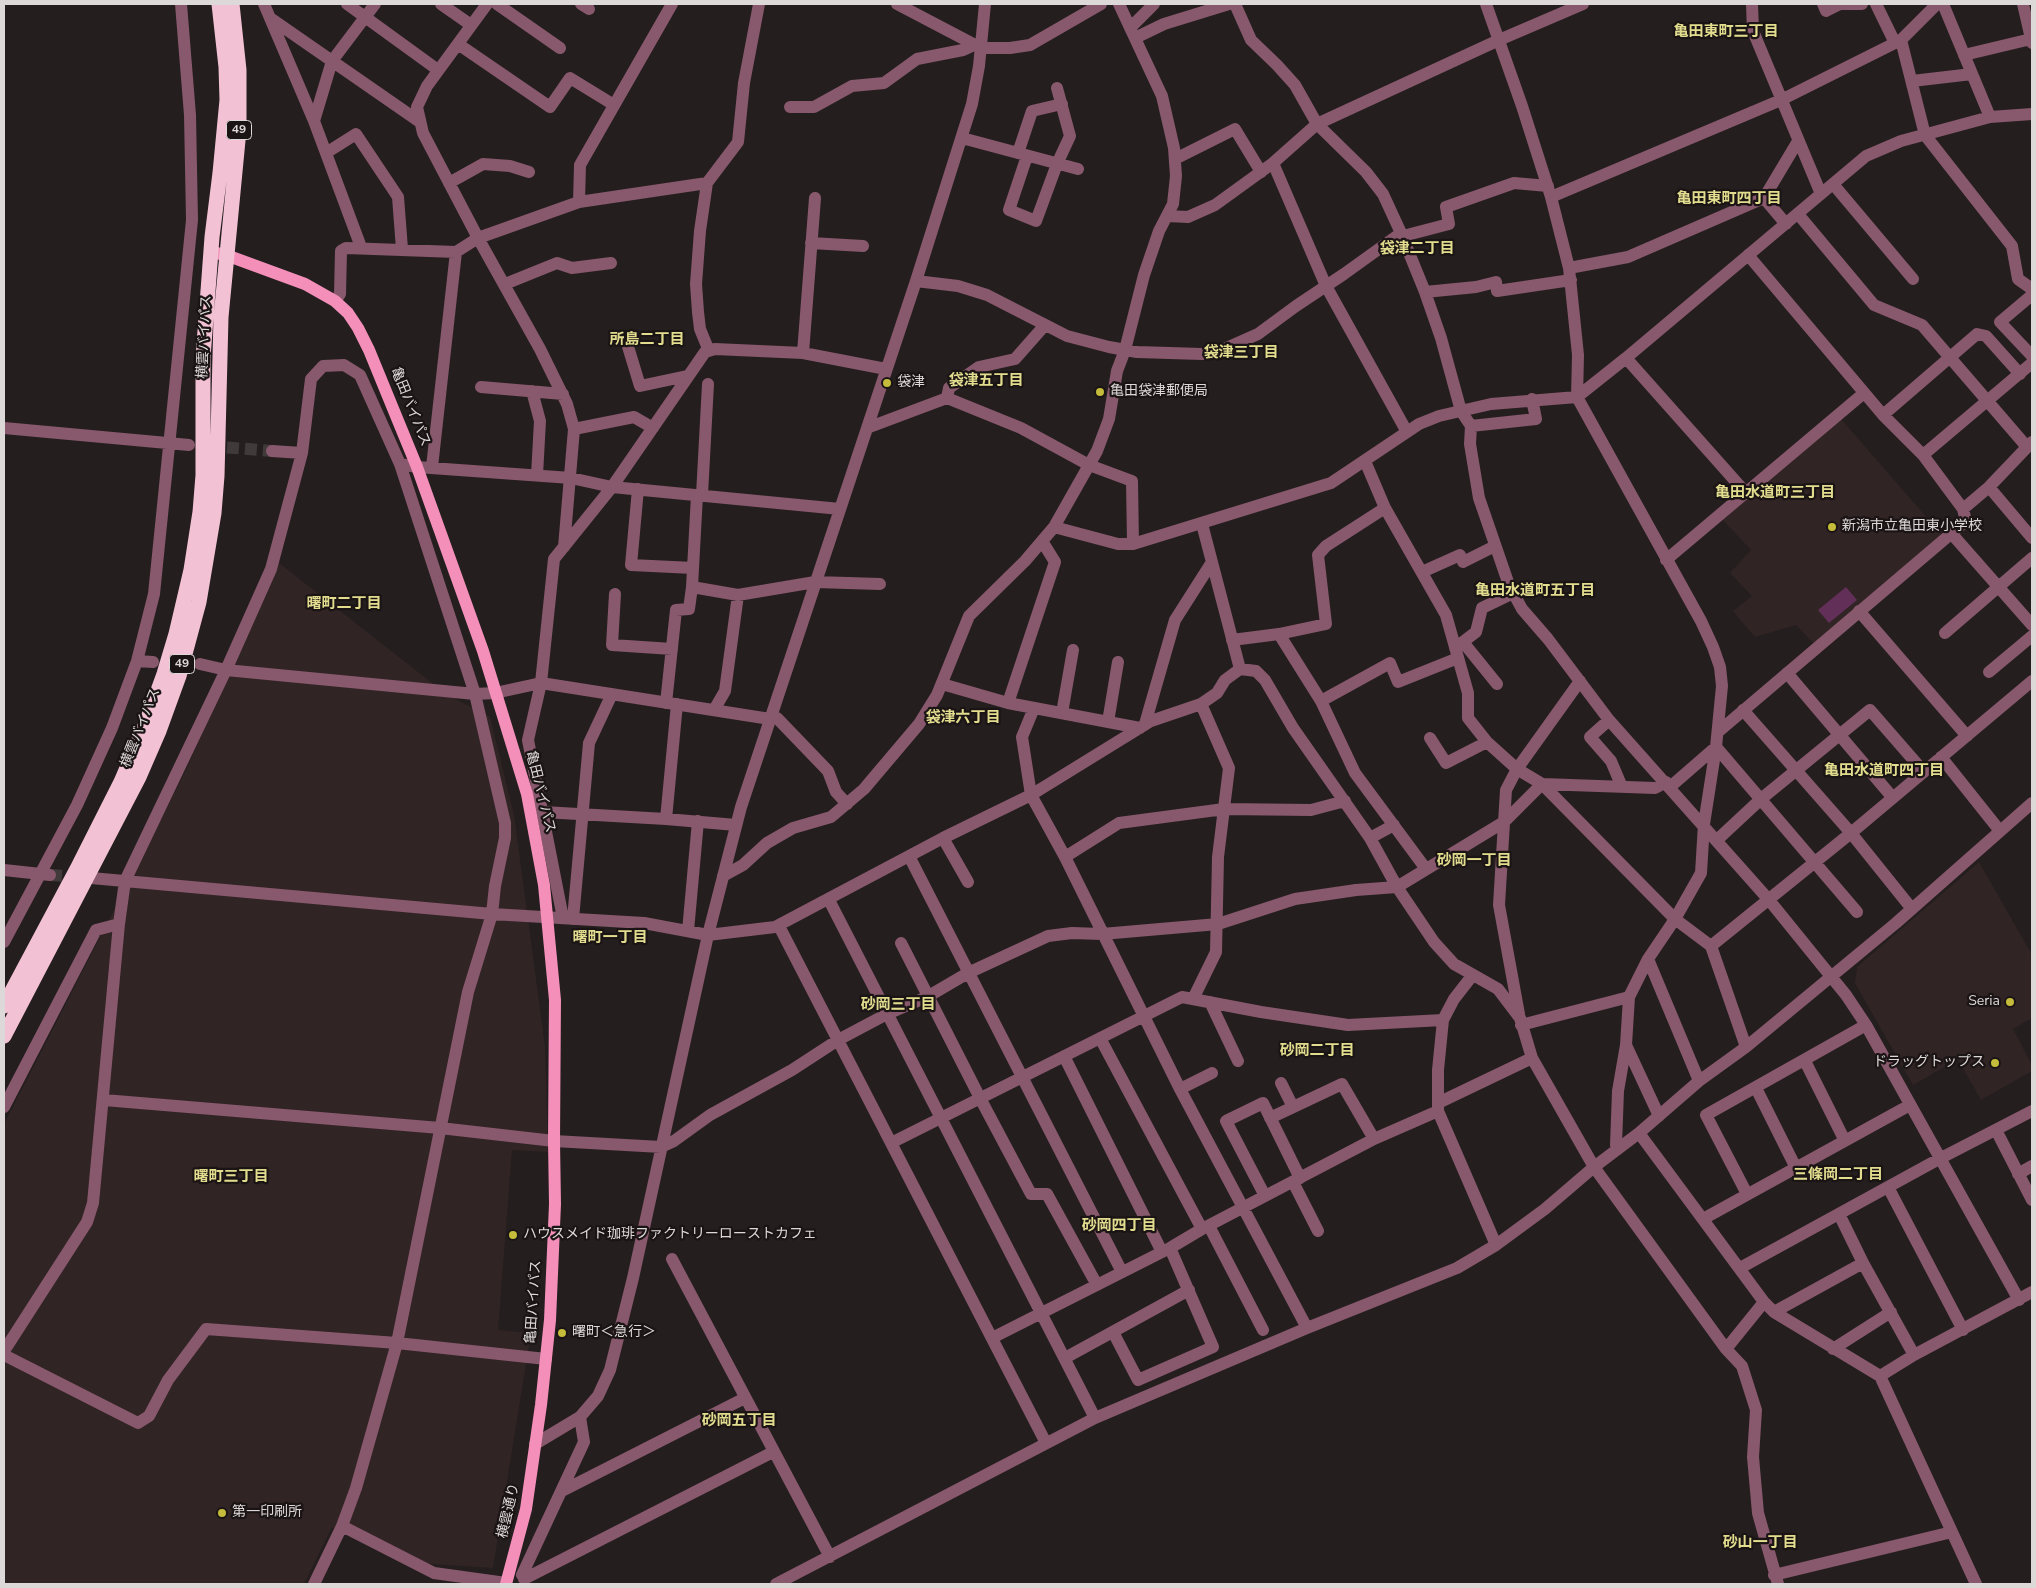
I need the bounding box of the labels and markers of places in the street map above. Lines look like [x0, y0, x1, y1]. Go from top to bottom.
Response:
place label: 袋津 [897, 375, 925, 391]
marker: 袋津 [881, 377, 893, 389]
place label: 亀田袋津郵便局 [1110, 384, 1208, 400]
marker: 亀田袋津郵便局 [1094, 386, 1106, 398]
place label: 新潟市立亀田東小学校 [1842, 519, 1982, 535]
marker: 新潟市立亀田東小学校 [1826, 521, 1838, 533]
place label: Seria [1968, 994, 2000, 1010]
marker: Seria [2004, 996, 2016, 1008]
place label: ドラッグトップス [1873, 1055, 1985, 1071]
marker: ドラッグトップス [1989, 1057, 2001, 1069]
place label: ハウスメイド珈琲ファクトリーローストカフェ [523, 1227, 817, 1243]
marker: ハウスメイド珈琲ファクトリーローストカフェ [507, 1229, 519, 1241]
place label: 曙町＜急行＞ [572, 1325, 656, 1341]
marker: 曙町＜急行＞ [556, 1327, 568, 1339]
place label: 第一印刷所 [232, 1505, 302, 1521]
marker: 第一印刷所 [216, 1507, 228, 1519]

